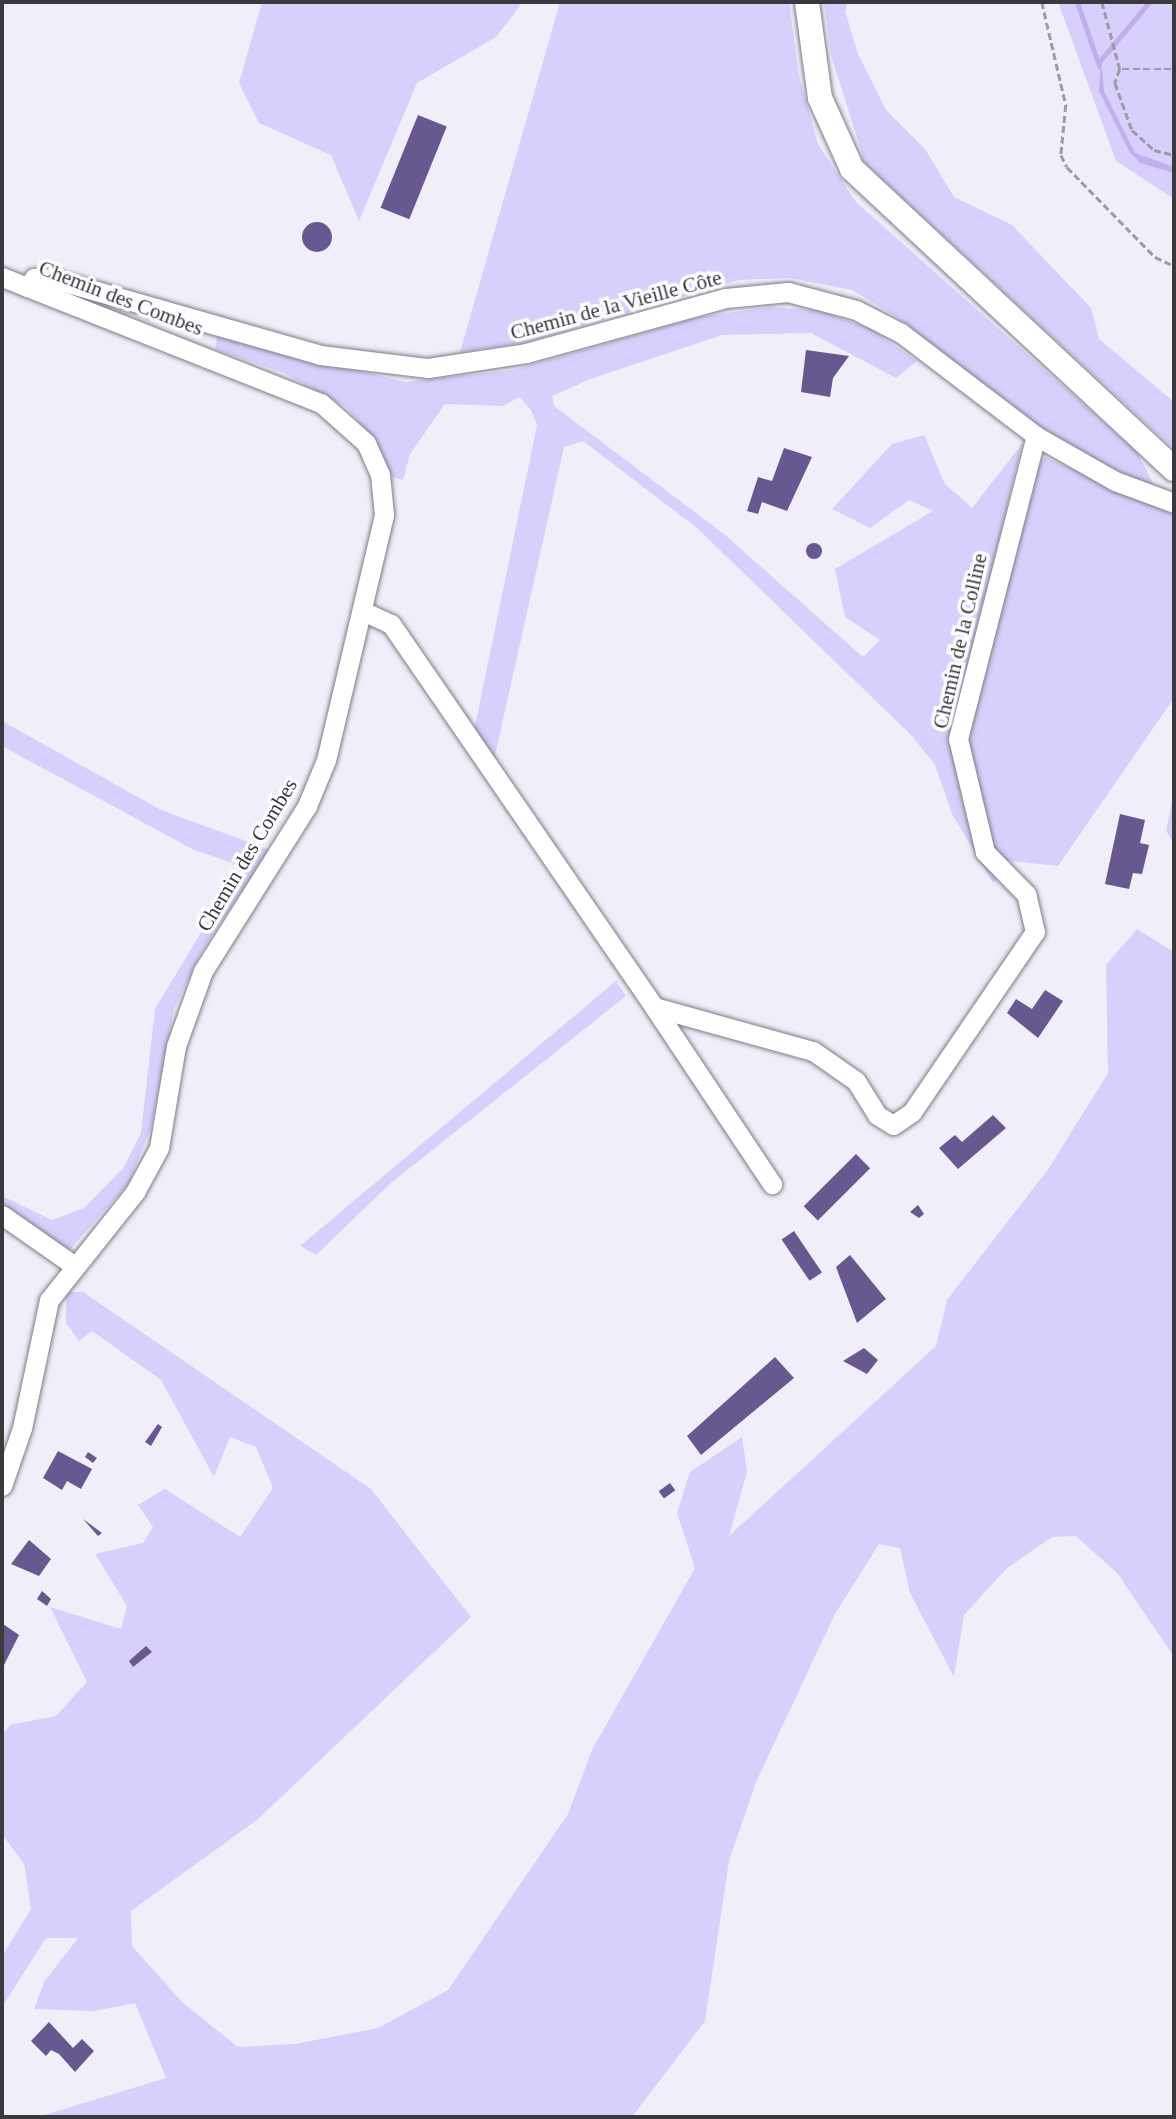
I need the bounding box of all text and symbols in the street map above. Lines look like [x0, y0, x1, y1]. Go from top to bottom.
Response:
street label: Chemin des Combes [35, 255, 207, 341]
street label: Chemin de la Vieille Côte [507, 265, 725, 345]
street label: Chemin de la Colline [928, 551, 992, 731]
street label: Chemin des Combes [191, 774, 303, 936]

